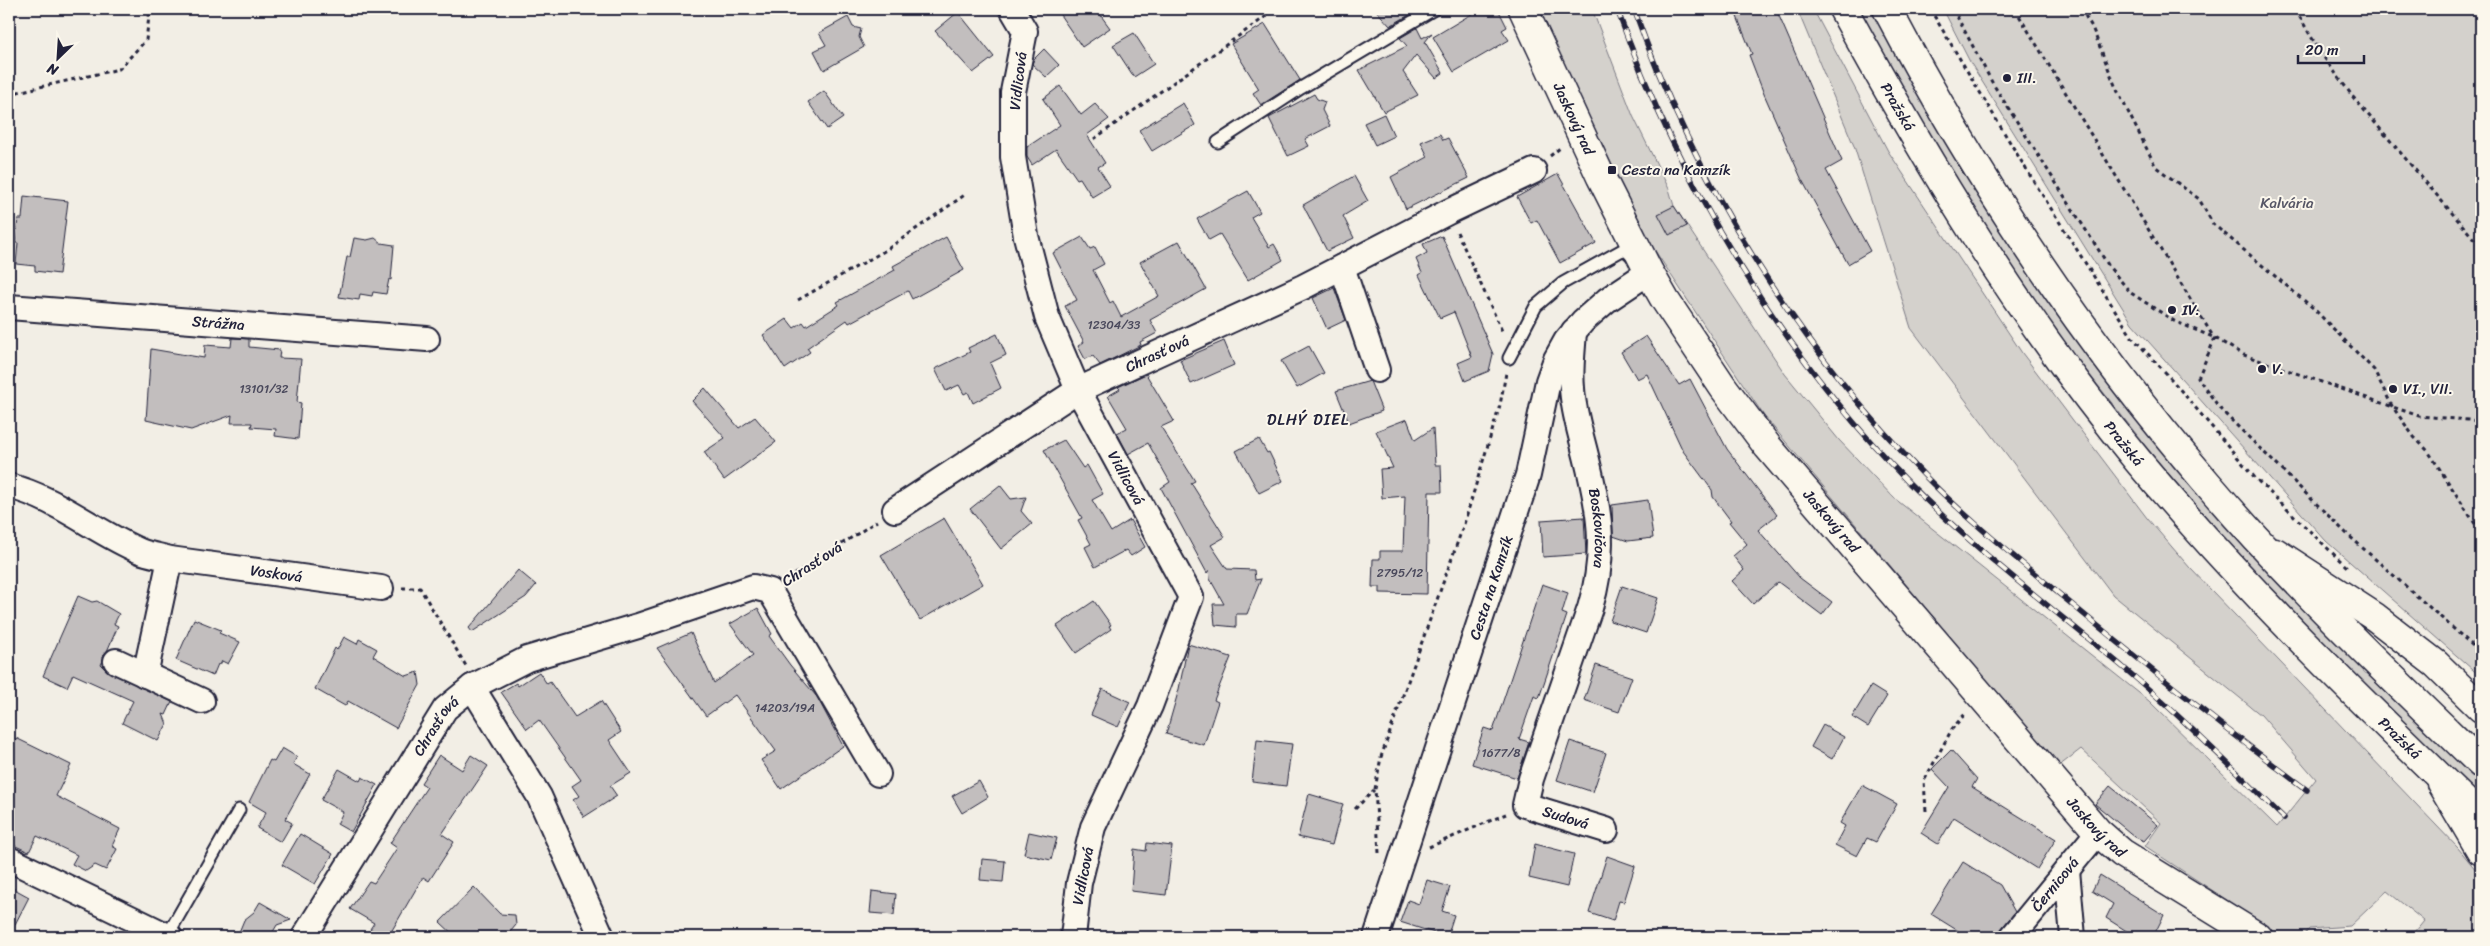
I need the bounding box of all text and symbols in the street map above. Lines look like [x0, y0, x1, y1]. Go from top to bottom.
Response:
north arrow [32, 32, 82, 82]
scale bar [2298, 32, 2364, 64]
text: 20 m [2305, 37, 2339, 63]
street label: Vidlicová [1002, 50, 1035, 112]
text: N [43, 56, 63, 83]
place label: III. [2016, 65, 2037, 91]
marker: III. [2001, 72, 2013, 84]
street label: Jaskový rad [1545, 77, 1602, 160]
street label: Pražská [1873, 78, 1922, 136]
place label: Cesta na Kamzík [1622, 157, 1731, 183]
marker: Cesta na Kamzík [1606, 164, 1618, 176]
park label: Kalvária [2260, 190, 2314, 216]
place label: IV. [2181, 297, 2200, 323]
marker: IV. [2166, 304, 2178, 316]
street label: Strážna [191, 308, 246, 338]
house number: 12304/33 [1088, 314, 1141, 336]
street label: Chrasťová [1121, 327, 1194, 380]
place label: V. [2272, 356, 2284, 382]
marker: V. [2256, 363, 2268, 375]
place label: VI., VII. [2403, 376, 2453, 402]
house number: 13101/32 [239, 378, 289, 400]
marker: VI., VII. [2387, 383, 2399, 395]
district label: DLHÝ DIEL [1267, 405, 1349, 434]
street label: Pražská [2097, 415, 2151, 472]
street label: Vidlicová [1101, 446, 1152, 510]
street label: Jaskový rad [1796, 482, 1867, 560]
street label: Boskovičova [1581, 486, 1613, 570]
street label: Cesta na Kamzík [1462, 532, 1520, 643]
street label: Chrasťová [776, 534, 848, 594]
street label: Vosková [249, 557, 304, 590]
house number: 2795/12 [1377, 562, 1423, 584]
street label: Chrasťová [406, 689, 465, 761]
house number: 14203/19A [755, 697, 815, 719]
street label: Pražská [2372, 711, 2428, 766]
house number: 1677/8 [1482, 742, 1520, 764]
street label: Jaskový rad [2059, 790, 2133, 865]
street label: Sudová [1539, 798, 1593, 837]
street label: Vidlicová [1065, 844, 1101, 907]
street label: Černicová [2024, 851, 2086, 918]

